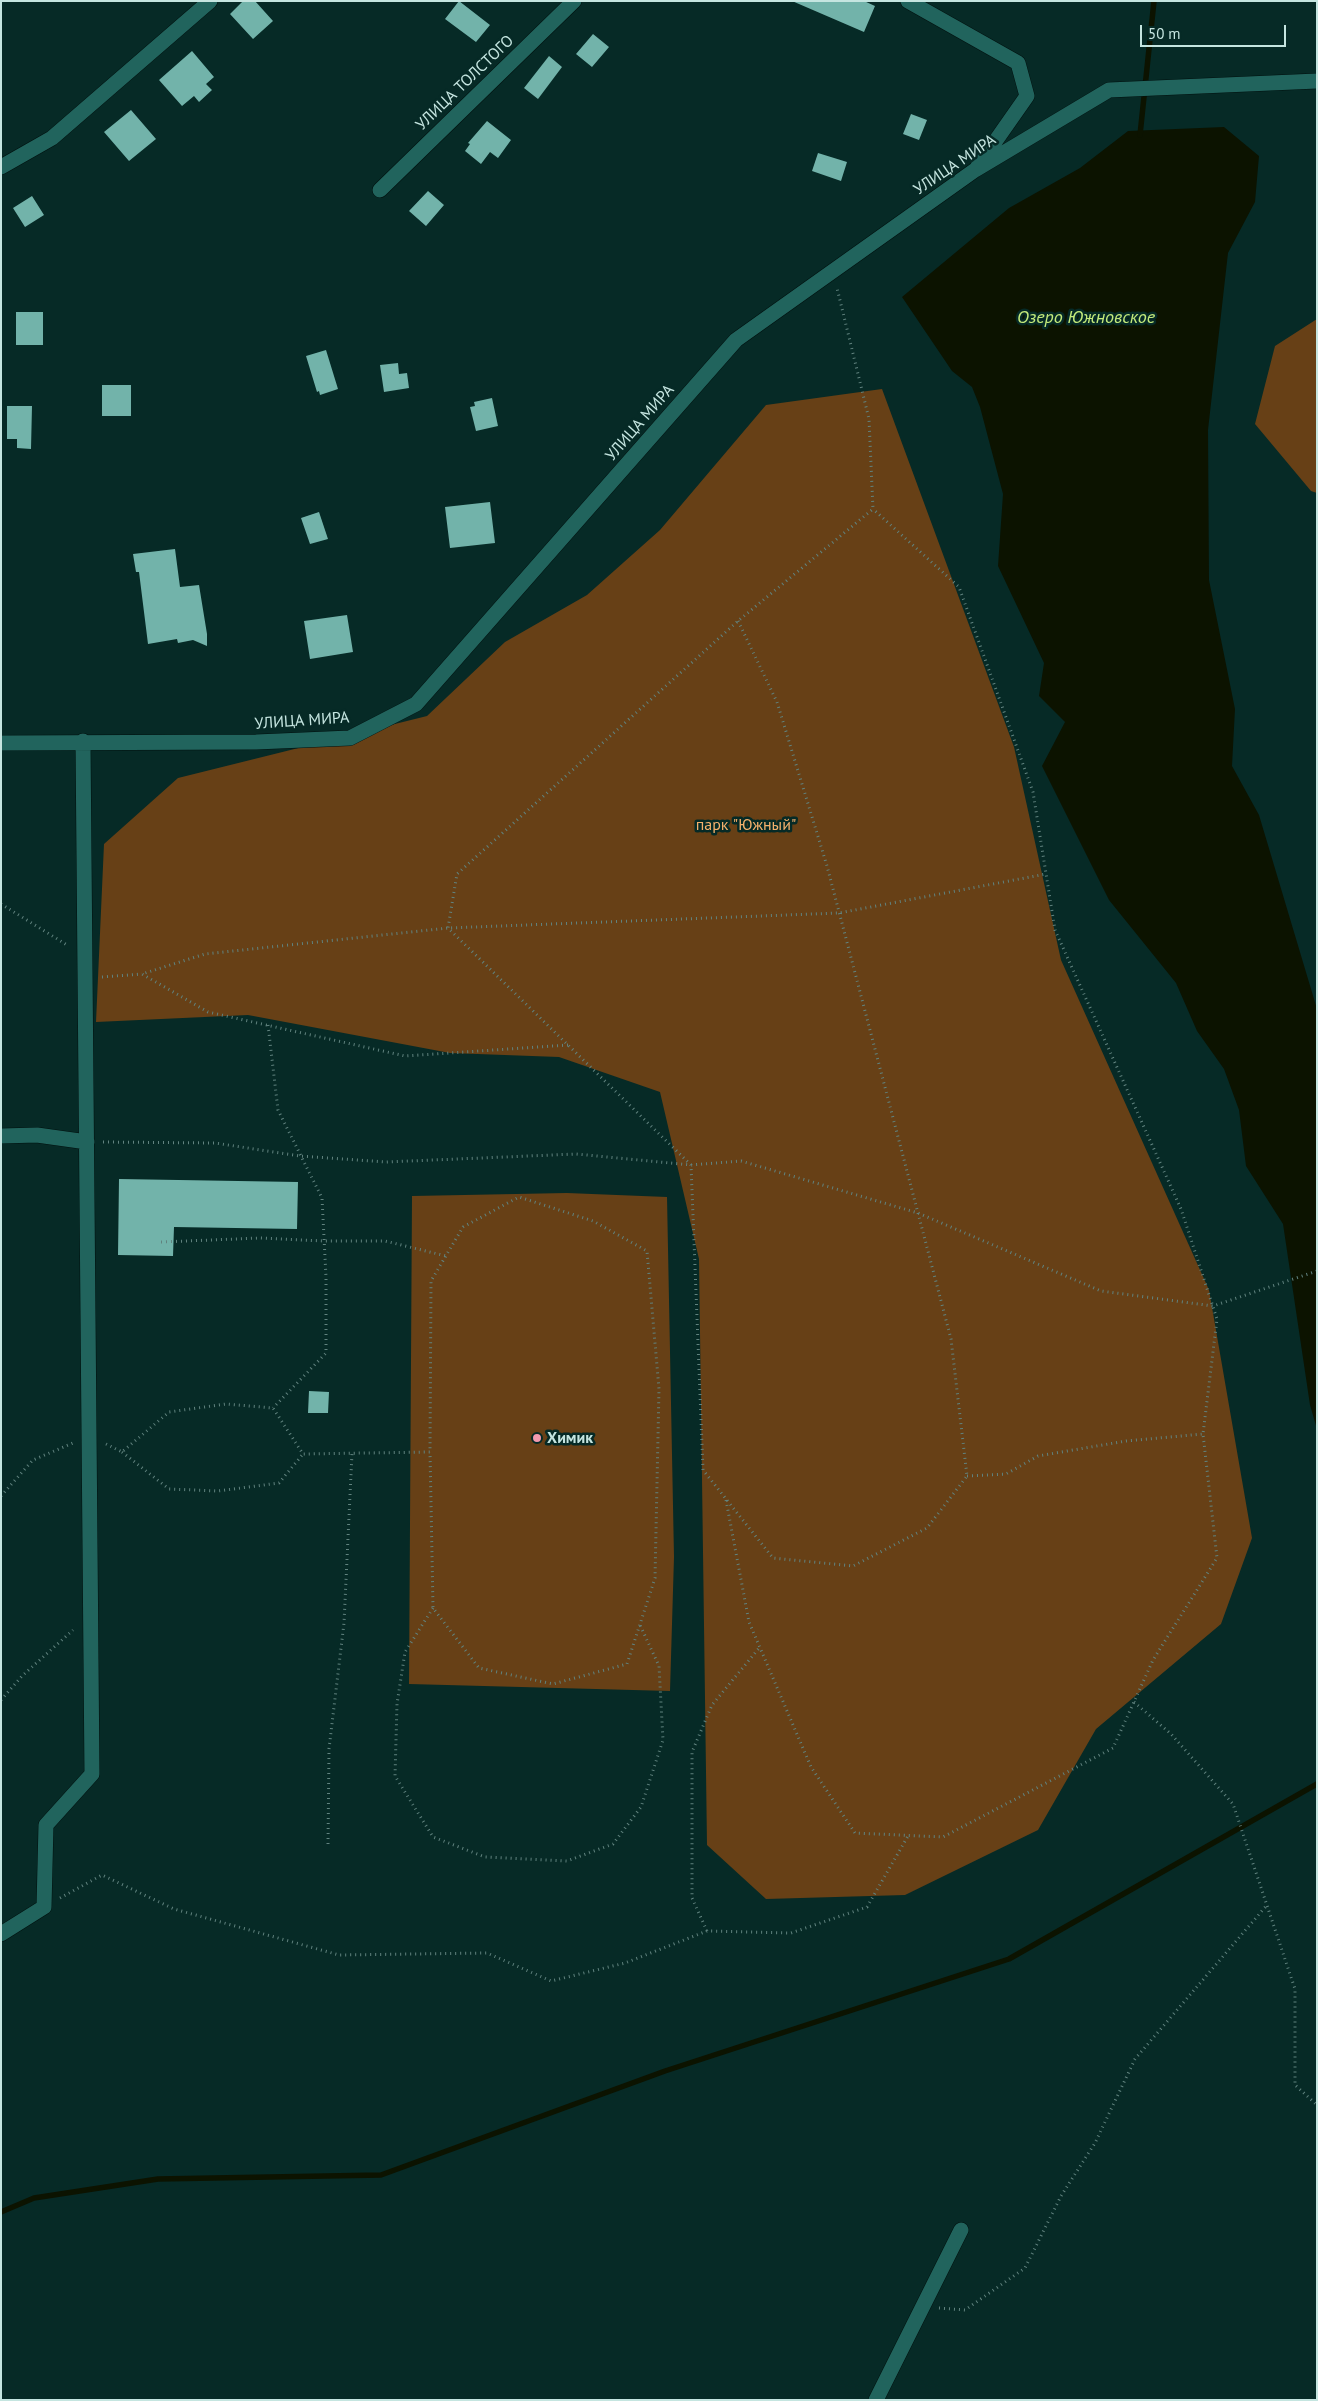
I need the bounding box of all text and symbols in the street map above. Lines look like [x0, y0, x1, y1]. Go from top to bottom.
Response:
scale bar [1143, 15, 1289, 47]
text: 50 m [1148, 24, 1181, 43]
street label: УЛИЦА ТОЛСТОГО [412, 31, 518, 135]
street label: УЛИЦА МИРА [910, 131, 1000, 199]
water label: Озеро Южновское [1017, 307, 1155, 329]
street label: УЛИЦА МИРА [602, 381, 678, 465]
street label: УЛИЦА МИРА [254, 708, 350, 734]
park label: парк "Южный" [696, 815, 796, 835]
place label: Химик [547, 1428, 593, 1448]
marker: Химик [531, 1432, 543, 1444]

